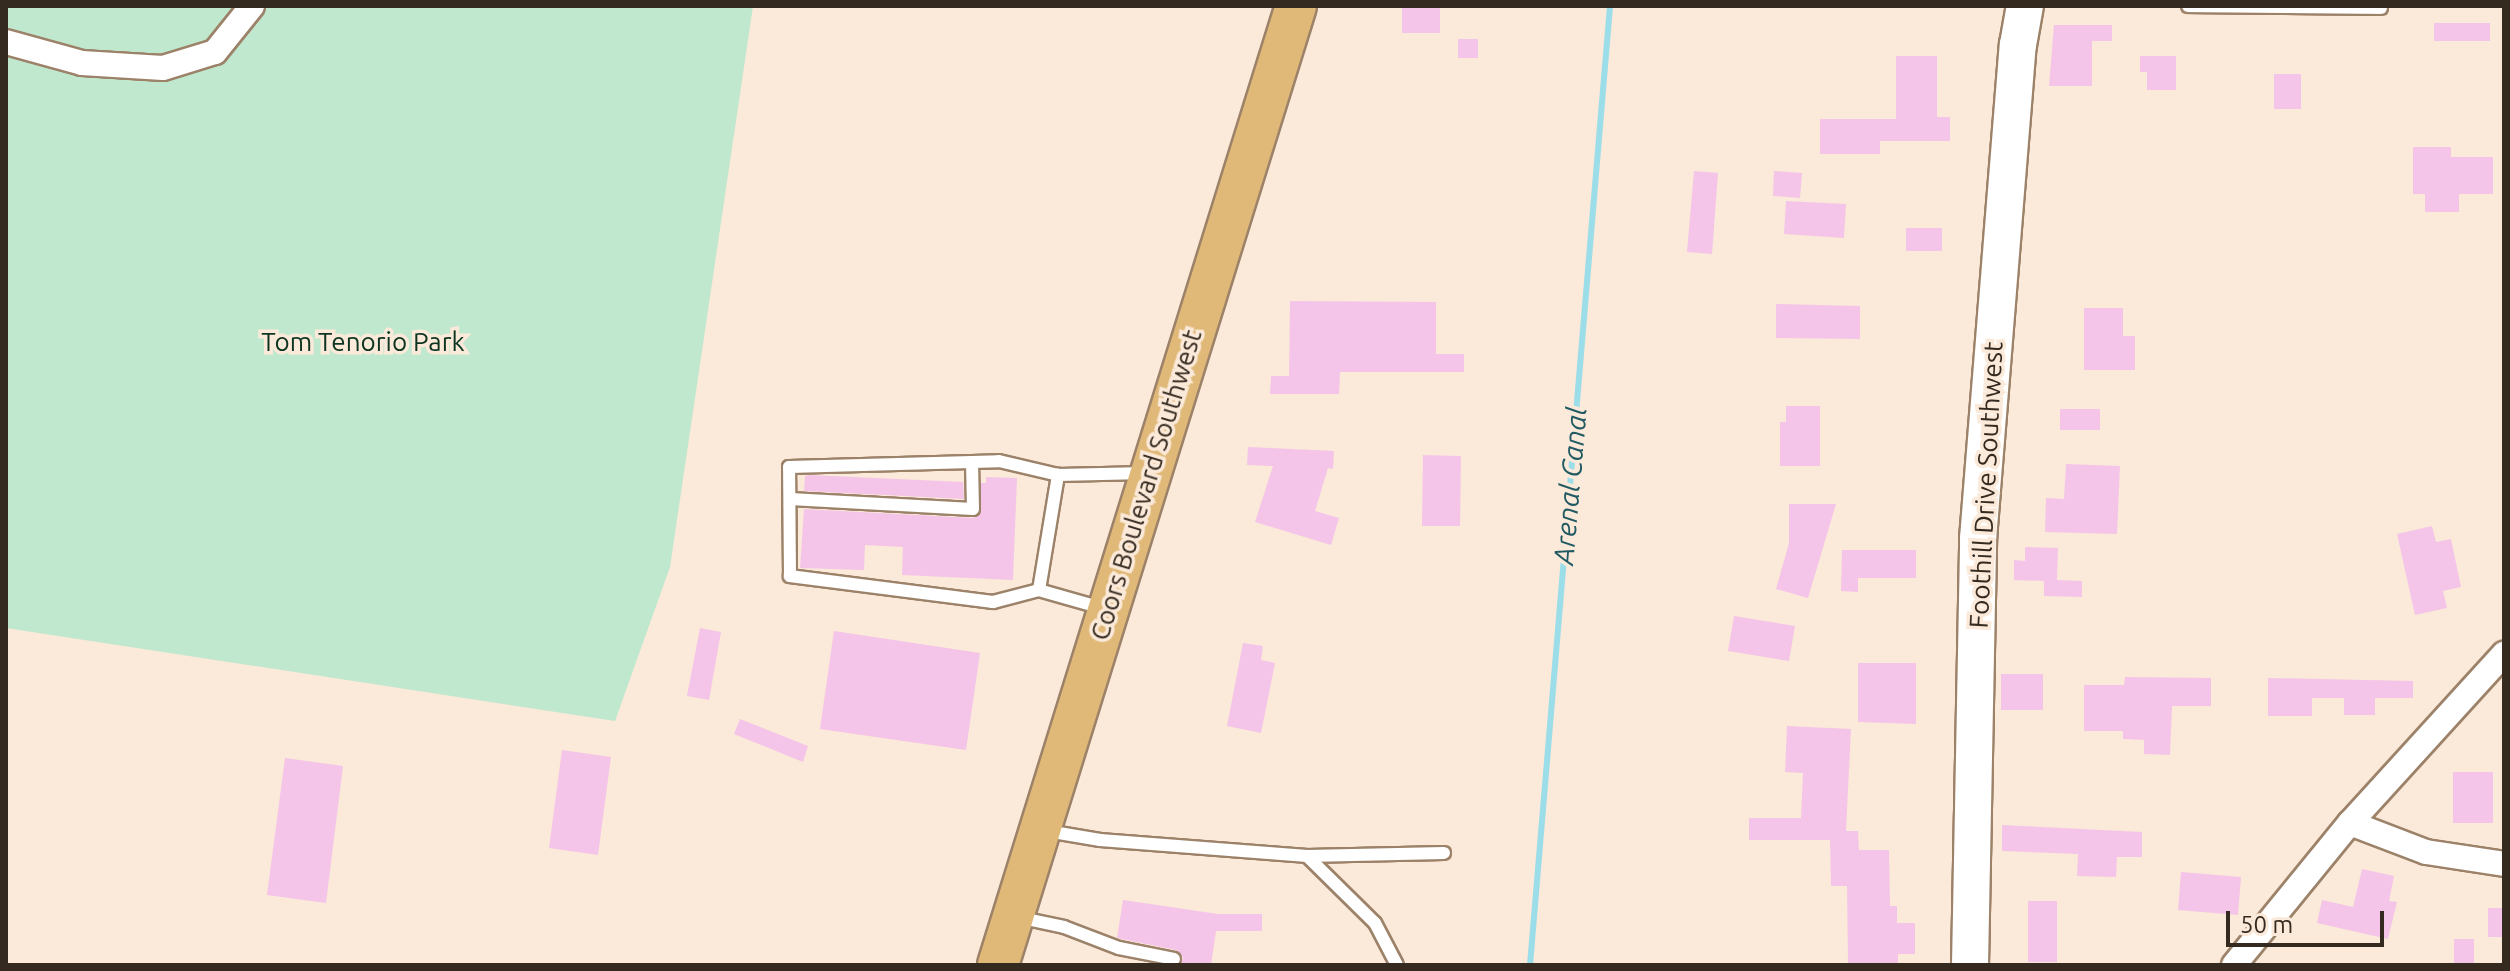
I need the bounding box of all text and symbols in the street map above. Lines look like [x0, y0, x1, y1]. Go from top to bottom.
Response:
park label: Tom Tenorio Park [261, 326, 465, 358]
street label: Coors Boulevard Southwest [1084, 326, 1208, 644]
street label: Foothill Drive Southwest [1963, 341, 2009, 629]
water label: Arenal Canal [1546, 406, 1594, 566]
scale bar [2230, 895, 2388, 945]
text: 50 m [2240, 911, 2293, 938]

